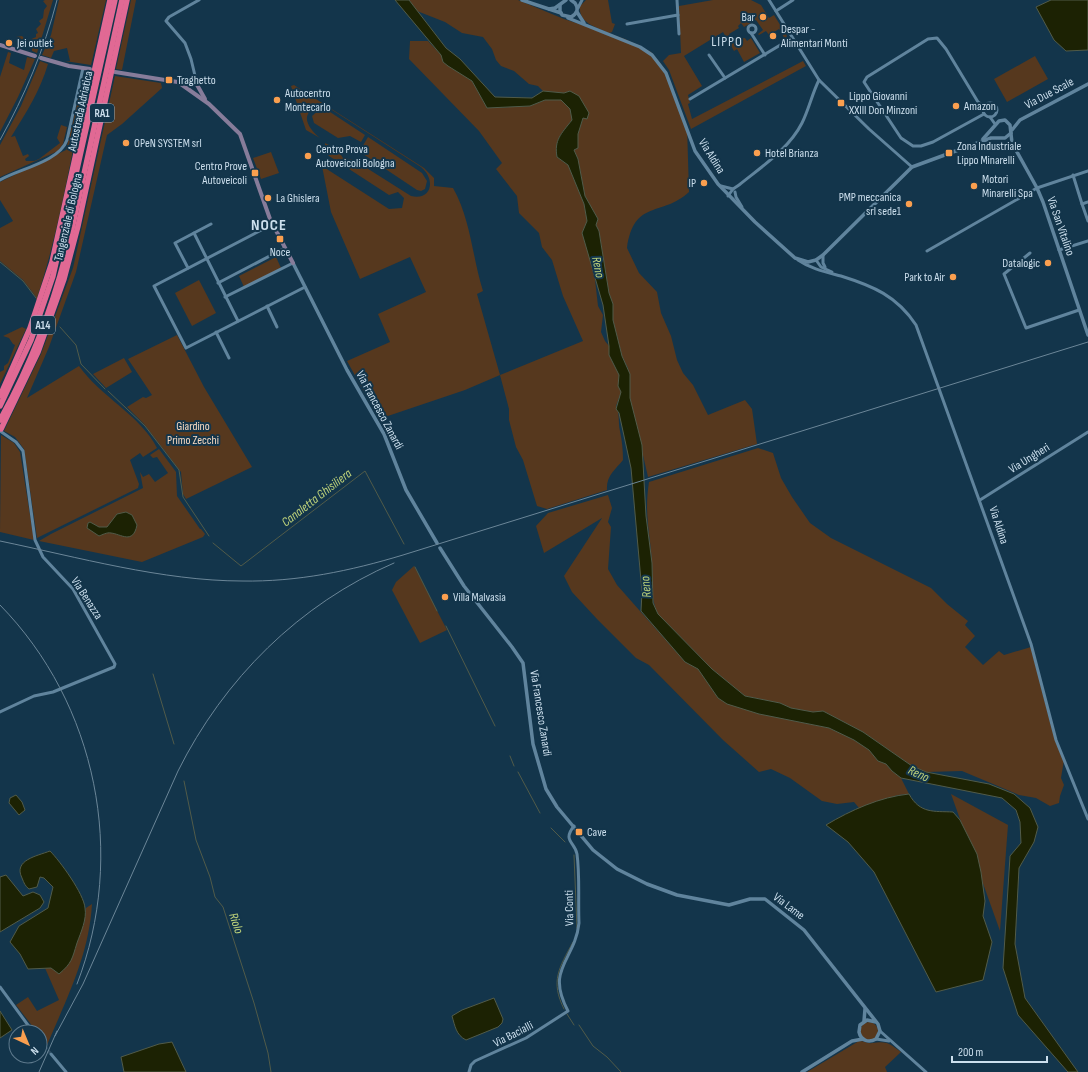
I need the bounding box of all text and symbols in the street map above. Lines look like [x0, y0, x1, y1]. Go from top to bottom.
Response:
place label: Bar [742, 10, 756, 25]
marker: Bar [758, 12, 768, 22]
place label: Despar - Alimentari Monti [780, 22, 848, 51]
marker: Despar - Alimentari Monti [768, 31, 778, 41]
district label: LIPPO [711, 33, 743, 50]
place label: Jei outlet [16, 36, 53, 51]
marker: Jei outlet [4, 38, 14, 48]
street label: Autostrada Adriatica [64, 69, 96, 154]
place label: Traghetto [177, 73, 216, 88]
street label: Via Due Scale [1022, 74, 1076, 113]
marker: Traghetto [164, 75, 174, 85]
place label: Autocentro Montecarlo [284, 86, 331, 115]
place label: Lippo Giovanni XXIII Don Minzoni [848, 89, 917, 118]
marker: Autocentro Montecarlo [272, 95, 282, 105]
marker: Lippo Giovanni XXIII Don Minzoni [836, 98, 846, 108]
place label: Amazon [963, 99, 996, 114]
marker: Amazon [951, 101, 961, 111]
road number: RA1 [90, 104, 114, 122]
place label: OPeN SYSTEM srl [134, 136, 202, 151]
street label: Via Aldina [695, 136, 728, 177]
marker: OPeN SYSTEM srl [121, 138, 131, 148]
place label: Zona Industriale Lippo Minarelli [957, 139, 1021, 168]
place label: Centro Prova Autoveicoli Bologna [315, 142, 395, 171]
place label: Hotel Brianza [765, 146, 819, 161]
marker: Hotel Brianza [752, 148, 762, 158]
marker: Zona Industriale Lippo Minarelli [944, 148, 954, 158]
marker: Centro Prova Autoveicoli Bologna [303, 151, 313, 161]
place label: Centro Prove Autoveicoli [195, 159, 247, 188]
marker: Centro Prove Autoveicoli [250, 168, 260, 178]
street label: Tangenziale di Bologna [51, 171, 86, 263]
place label: Motori Minarelli Spa [982, 172, 1033, 201]
place label: IP [689, 176, 696, 191]
marker: IP [699, 178, 709, 188]
marker: Motori Minarelli Spa [969, 181, 979, 191]
place label: PMP meccanica srl sede1 [839, 190, 902, 219]
place label: La Ghislera [276, 191, 320, 206]
marker: La Ghislera [263, 193, 273, 203]
street label: Via San Vitalino [1043, 195, 1078, 258]
marker: PMP meccanica srl sede1 [904, 199, 914, 209]
district label: NOCE [251, 216, 287, 235]
marker: Noce [275, 234, 285, 244]
place label: Noce [270, 245, 291, 260]
water label: Reno [588, 255, 608, 280]
place label: Datalogic [1002, 256, 1040, 271]
marker: Datalogic [1043, 258, 1053, 268]
place label: Park to Air [904, 270, 946, 285]
marker: Park to Air [948, 272, 958, 282]
road number: A14 [31, 316, 55, 334]
street label: Via Francesco Zanardi [353, 368, 407, 452]
park label: Giardino Primo Zecchi [167, 419, 219, 448]
street label: Via Ungheri [1006, 440, 1053, 477]
water label: Canaletta Ghisiliera [278, 465, 355, 530]
street label: Via Aldina [985, 504, 1012, 546]
street label: Via Benazza [67, 574, 106, 623]
water label: Reno [637, 575, 655, 598]
place label: Villa Malvasia [453, 590, 506, 605]
marker: Villa Malvasia [440, 592, 450, 602]
street label: Via Francesco Zanardi [526, 669, 555, 757]
water label: Reno [905, 762, 932, 786]
place label: Cave [587, 825, 607, 840]
marker: Cave [574, 827, 584, 837]
street label: Via Conti [562, 890, 577, 926]
street label: Via Lame [770, 890, 808, 923]
water label: Riolo [225, 911, 247, 937]
street label: Via Bacialli [491, 1018, 536, 1051]
north arrow [8, 1024, 48, 1064]
scale bar [952, 1038, 1047, 1064]
text: N [28, 1044, 41, 1058]
text: 200 m [958, 1045, 984, 1060]

